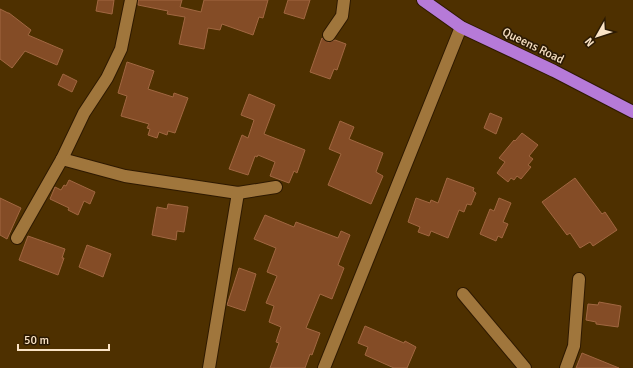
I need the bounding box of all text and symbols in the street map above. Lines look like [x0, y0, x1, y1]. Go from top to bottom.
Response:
north arrow [577, 16, 617, 56]
street label: Queens Road [500, 25, 566, 67]
text: N [582, 35, 597, 49]
scale bar [18, 326, 109, 352]
text: 50 m [24, 333, 49, 348]

